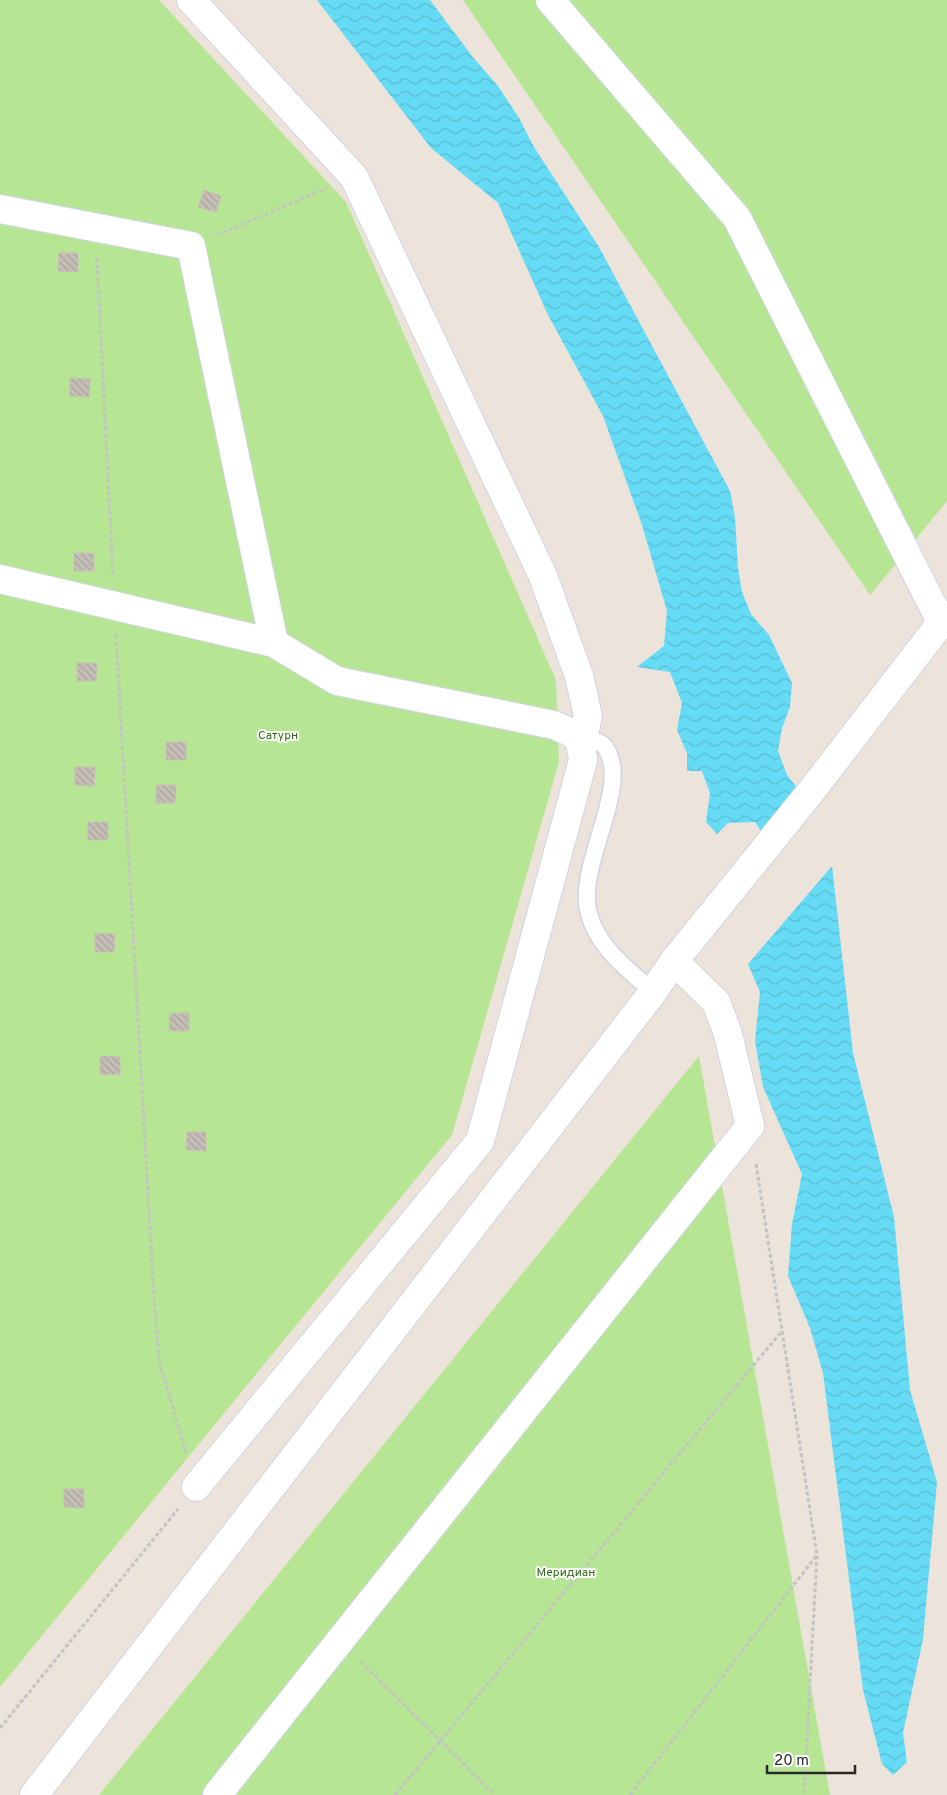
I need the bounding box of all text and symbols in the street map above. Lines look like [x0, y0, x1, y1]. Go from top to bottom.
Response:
park label: Сатурн [258, 728, 298, 744]
park label: Меридиан [537, 1565, 595, 1581]
scale bar [767, 1742, 854, 1774]
text: 20 m [774, 1752, 809, 1771]

